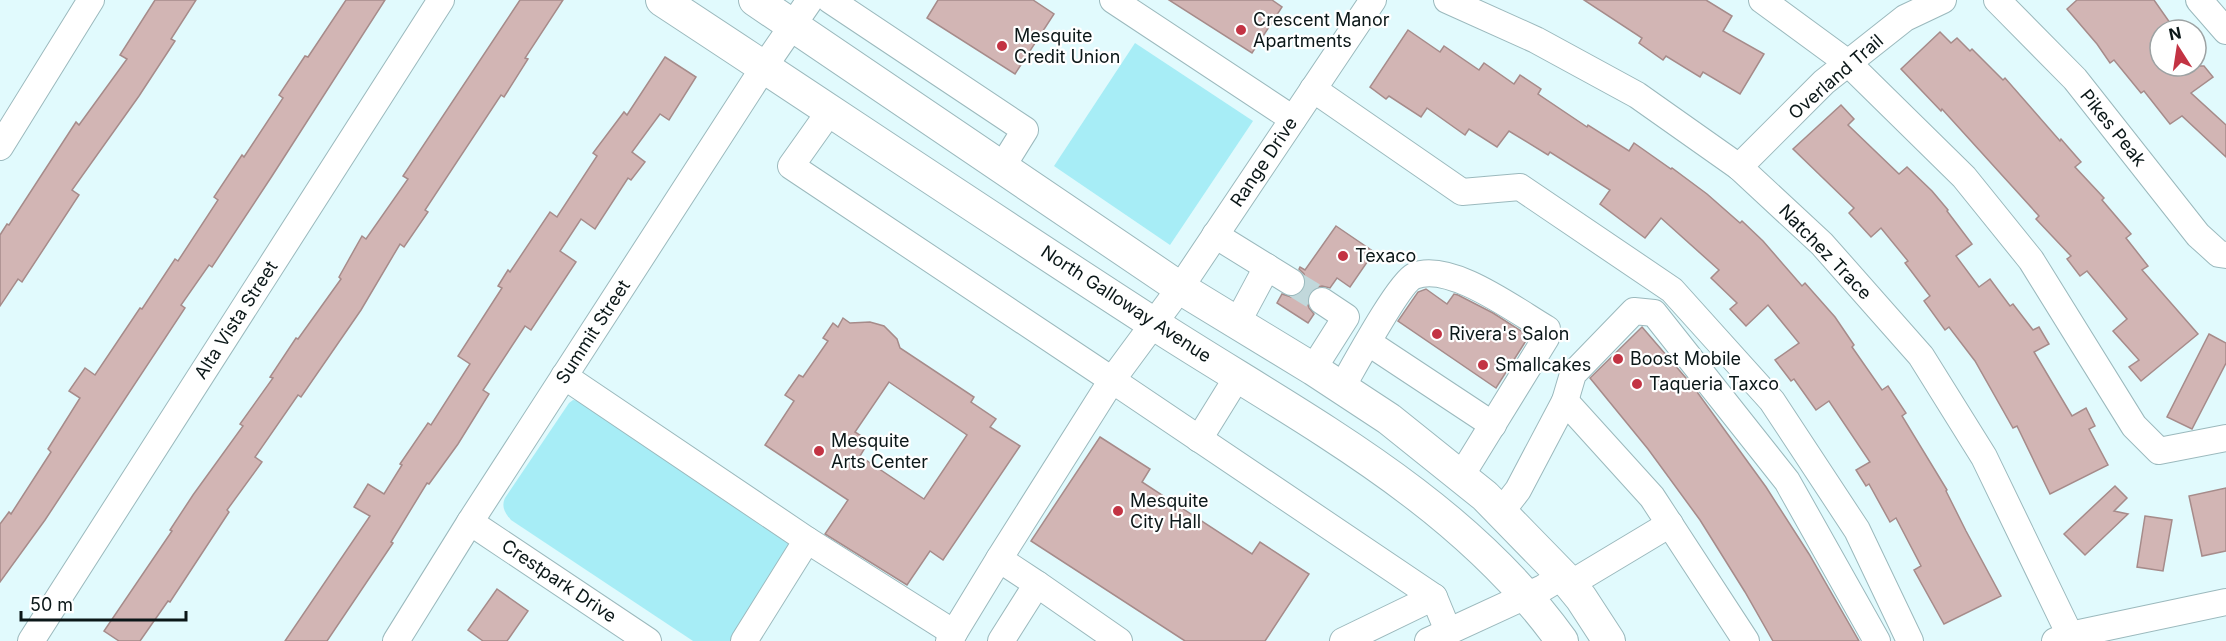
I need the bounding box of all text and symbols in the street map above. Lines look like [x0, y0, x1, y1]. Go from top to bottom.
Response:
place label: Crescent Manor Apartments [1253, 9, 1390, 51]
north arrow [2148, 18, 2208, 78]
text: N [2167, 22, 2183, 44]
marker: Crescent Manor Apartments [1234, 23, 1248, 37]
place label: Mesquite Credit Union [1014, 25, 1120, 67]
street label: Overland Trail [1784, 30, 1887, 123]
marker: Mesquite Credit Union [995, 39, 1009, 53]
street label: Pikes Peak [2076, 85, 2151, 170]
street label: Range Drive [1226, 113, 1301, 210]
street label: Natchez Trace [1775, 200, 1876, 303]
street label: North Galloway Avenue [1037, 241, 1215, 367]
place label: Texaco [1355, 245, 1416, 266]
marker: Texaco [1336, 249, 1350, 263]
street label: Alta Vista Street [190, 257, 282, 383]
street label: Summit Street [551, 276, 634, 388]
place label: Rivera's Salon [1449, 323, 1570, 344]
marker: Rivera's Salon [1430, 327, 1444, 341]
place label: Boost Mobile [1630, 348, 1741, 369]
marker: Boost Mobile [1611, 352, 1625, 366]
place label: Smallcakes [1495, 354, 1591, 375]
marker: Smallcakes [1476, 358, 1490, 372]
place label: Taqueria Taxco [1649, 373, 1779, 394]
marker: Taqueria Taxco [1630, 377, 1644, 391]
place label: Mesquite Arts Center [831, 430, 928, 472]
marker: Mesquite Arts Center [812, 444, 826, 458]
place label: Mesquite City Hall [1130, 490, 1209, 532]
marker: Mesquite City Hall [1111, 504, 1125, 518]
street label: Crestpark Drive [498, 535, 620, 627]
scale bar [21, 584, 186, 622]
text: 50 m [30, 594, 73, 615]

